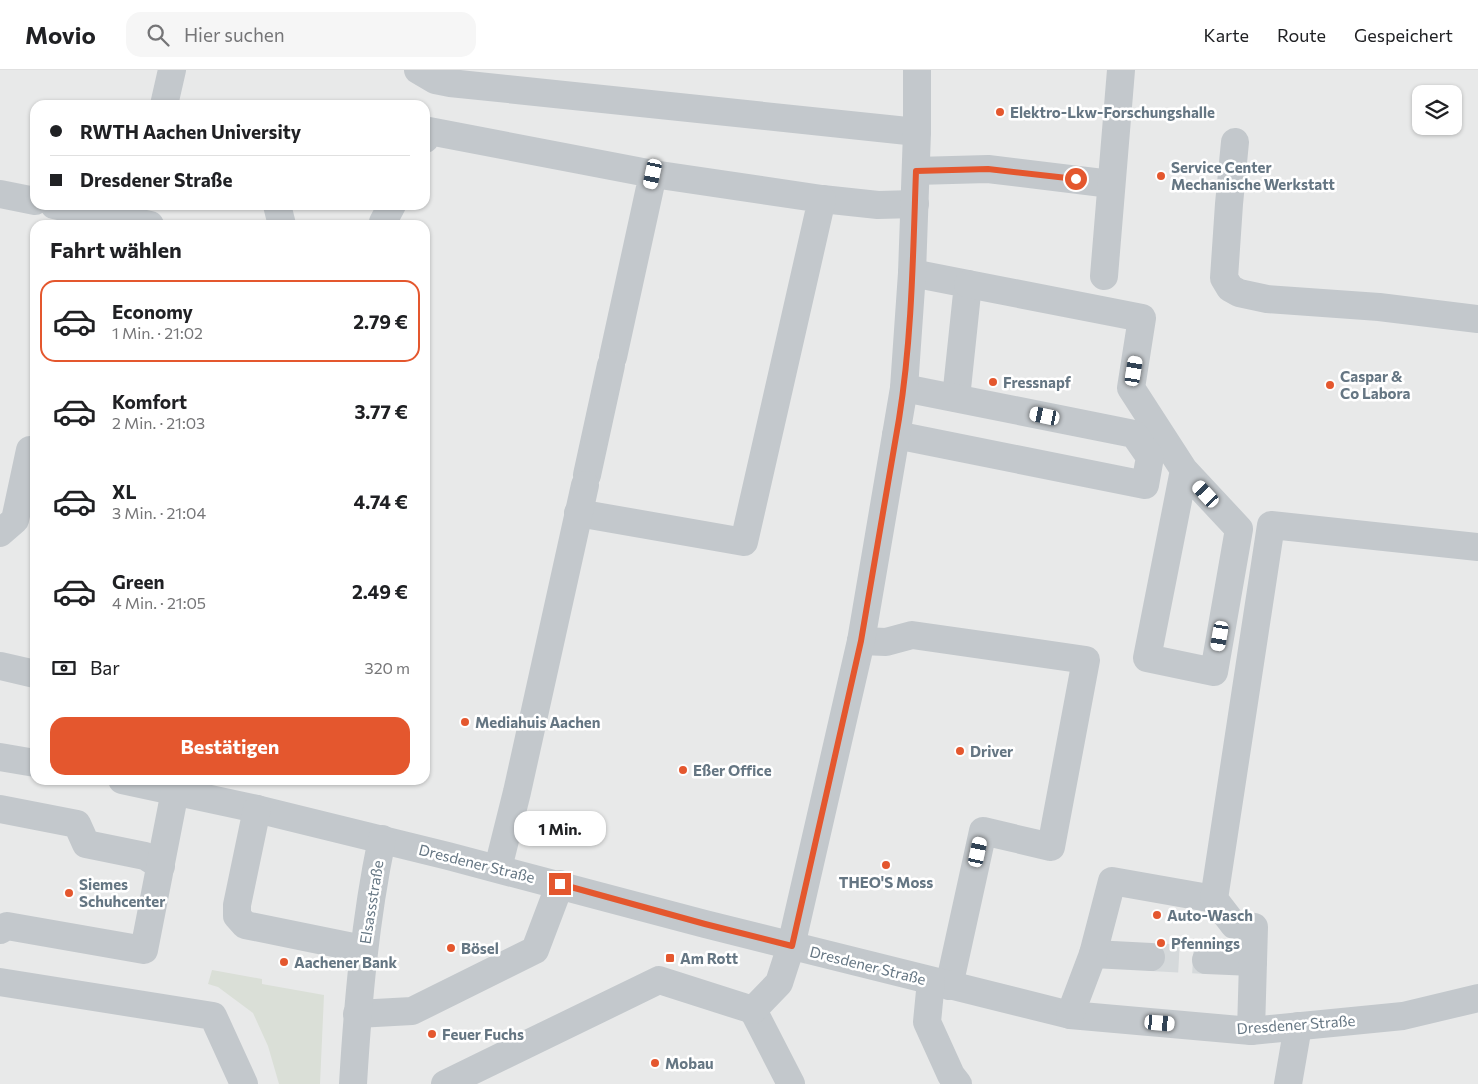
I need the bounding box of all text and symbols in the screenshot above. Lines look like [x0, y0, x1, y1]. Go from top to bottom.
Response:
search box [126, 12, 476, 57]
text: Movio [25, 20, 96, 49]
icon: search [144, 21, 172, 49]
text: Hier suchen [184, 23, 285, 46]
text: Karte [1204, 24, 1249, 46]
text: Route [1277, 24, 1326, 46]
text: Gespeichert [1354, 24, 1453, 46]
map controls [1412, 85, 1462, 135]
button: layers [1412, 85, 1462, 135]
place label: Elektro-Lkw-Forschungshalle [1010, 103, 1215, 121]
marker: Elektro-Lkw-Forschungshalle [994, 106, 1006, 118]
text: RWTH Aachen University [80, 120, 301, 143]
car [642, 158, 663, 190]
place label: Service Center Mechanische Werkstatt [1171, 158, 1335, 193]
text: Dresdener Straße [80, 168, 233, 191]
route start [1065, 168, 1087, 190]
marker: Service Center Mechanische Werkstatt [1155, 170, 1167, 182]
text: Fahrt wählen [50, 236, 182, 263]
icon: car [52, 299, 97, 344]
text: Economy [112, 300, 193, 323]
text: 2.79 € [353, 310, 408, 333]
text: 1 Min. · 21:02 [112, 323, 203, 342]
car [1124, 355, 1143, 387]
place label: Caspar & Co Labora [1340, 367, 1411, 402]
place label: Fressnapf [1003, 373, 1072, 391]
marker: Fressnapf [987, 376, 999, 388]
marker: Caspar & Co Labora [1324, 379, 1336, 391]
icon: car [52, 389, 97, 434]
text: Komfort [112, 390, 187, 413]
text: 3.77 € [354, 400, 408, 423]
car [1028, 406, 1061, 426]
text: 2 Min. · 21:03 [112, 413, 205, 432]
car [1190, 478, 1221, 510]
icon: car [52, 479, 97, 524]
text: XL [112, 480, 137, 503]
text: 4.74 € [354, 490, 408, 513]
text: 3 Min. · 21:04 [112, 503, 206, 522]
icon: car [52, 569, 97, 614]
text: Green [112, 570, 164, 593]
text: 2.49 € [352, 580, 408, 603]
text: 4 Min. · 21:05 [112, 593, 206, 612]
car [1210, 620, 1229, 652]
icon: cash [50, 654, 78, 682]
text: Bar [90, 656, 120, 679]
text: 320 m [365, 658, 410, 677]
place label: Mediahuis Aachen [475, 713, 600, 731]
marker: Mediahuis Aachen [459, 716, 471, 728]
button: Bestätigen [50, 717, 410, 775]
place label: Driver [970, 742, 1013, 760]
marker: Driver [954, 745, 966, 757]
place label: Eßer Office [693, 761, 772, 779]
marker: Eßer Office [677, 764, 689, 776]
callout: 1 Min. [514, 812, 606, 846]
text: 1 Min. [538, 819, 582, 838]
car [967, 836, 988, 868]
street label: Dresdener Straße [417, 840, 537, 886]
street label: Elsassstraße [355, 859, 387, 945]
marker: THEO'S Moss [880, 859, 892, 871]
route end [549, 873, 571, 895]
place label: THEO'S Moss [839, 873, 933, 891]
place label: Siemes Schuhcenter [79, 875, 165, 910]
marker: Siemes Schuhcenter [63, 887, 75, 899]
place label: Auto-Wasch [1167, 906, 1253, 924]
marker: Auto-Wasch [1151, 909, 1163, 921]
place label: Pfennings [1171, 934, 1240, 952]
marker: Pfennings [1155, 937, 1167, 949]
place label: Bösel [461, 939, 499, 957]
marker: Bösel [445, 942, 457, 954]
street label: Dresdener Straße [808, 942, 928, 988]
place label: Am Rott [680, 949, 738, 967]
marker: Am Rott [664, 952, 676, 964]
place label: Aachener Bank [294, 953, 398, 971]
marker: Aachener Bank [278, 956, 290, 968]
street label: Dresdener Straße [1236, 1011, 1356, 1037]
car [1144, 1014, 1175, 1032]
place label: Feuer Fuchs [442, 1025, 524, 1043]
marker: Feuer Fuchs [426, 1028, 438, 1040]
place label: Mobau [665, 1054, 714, 1072]
marker: Mobau [649, 1057, 661, 1069]

